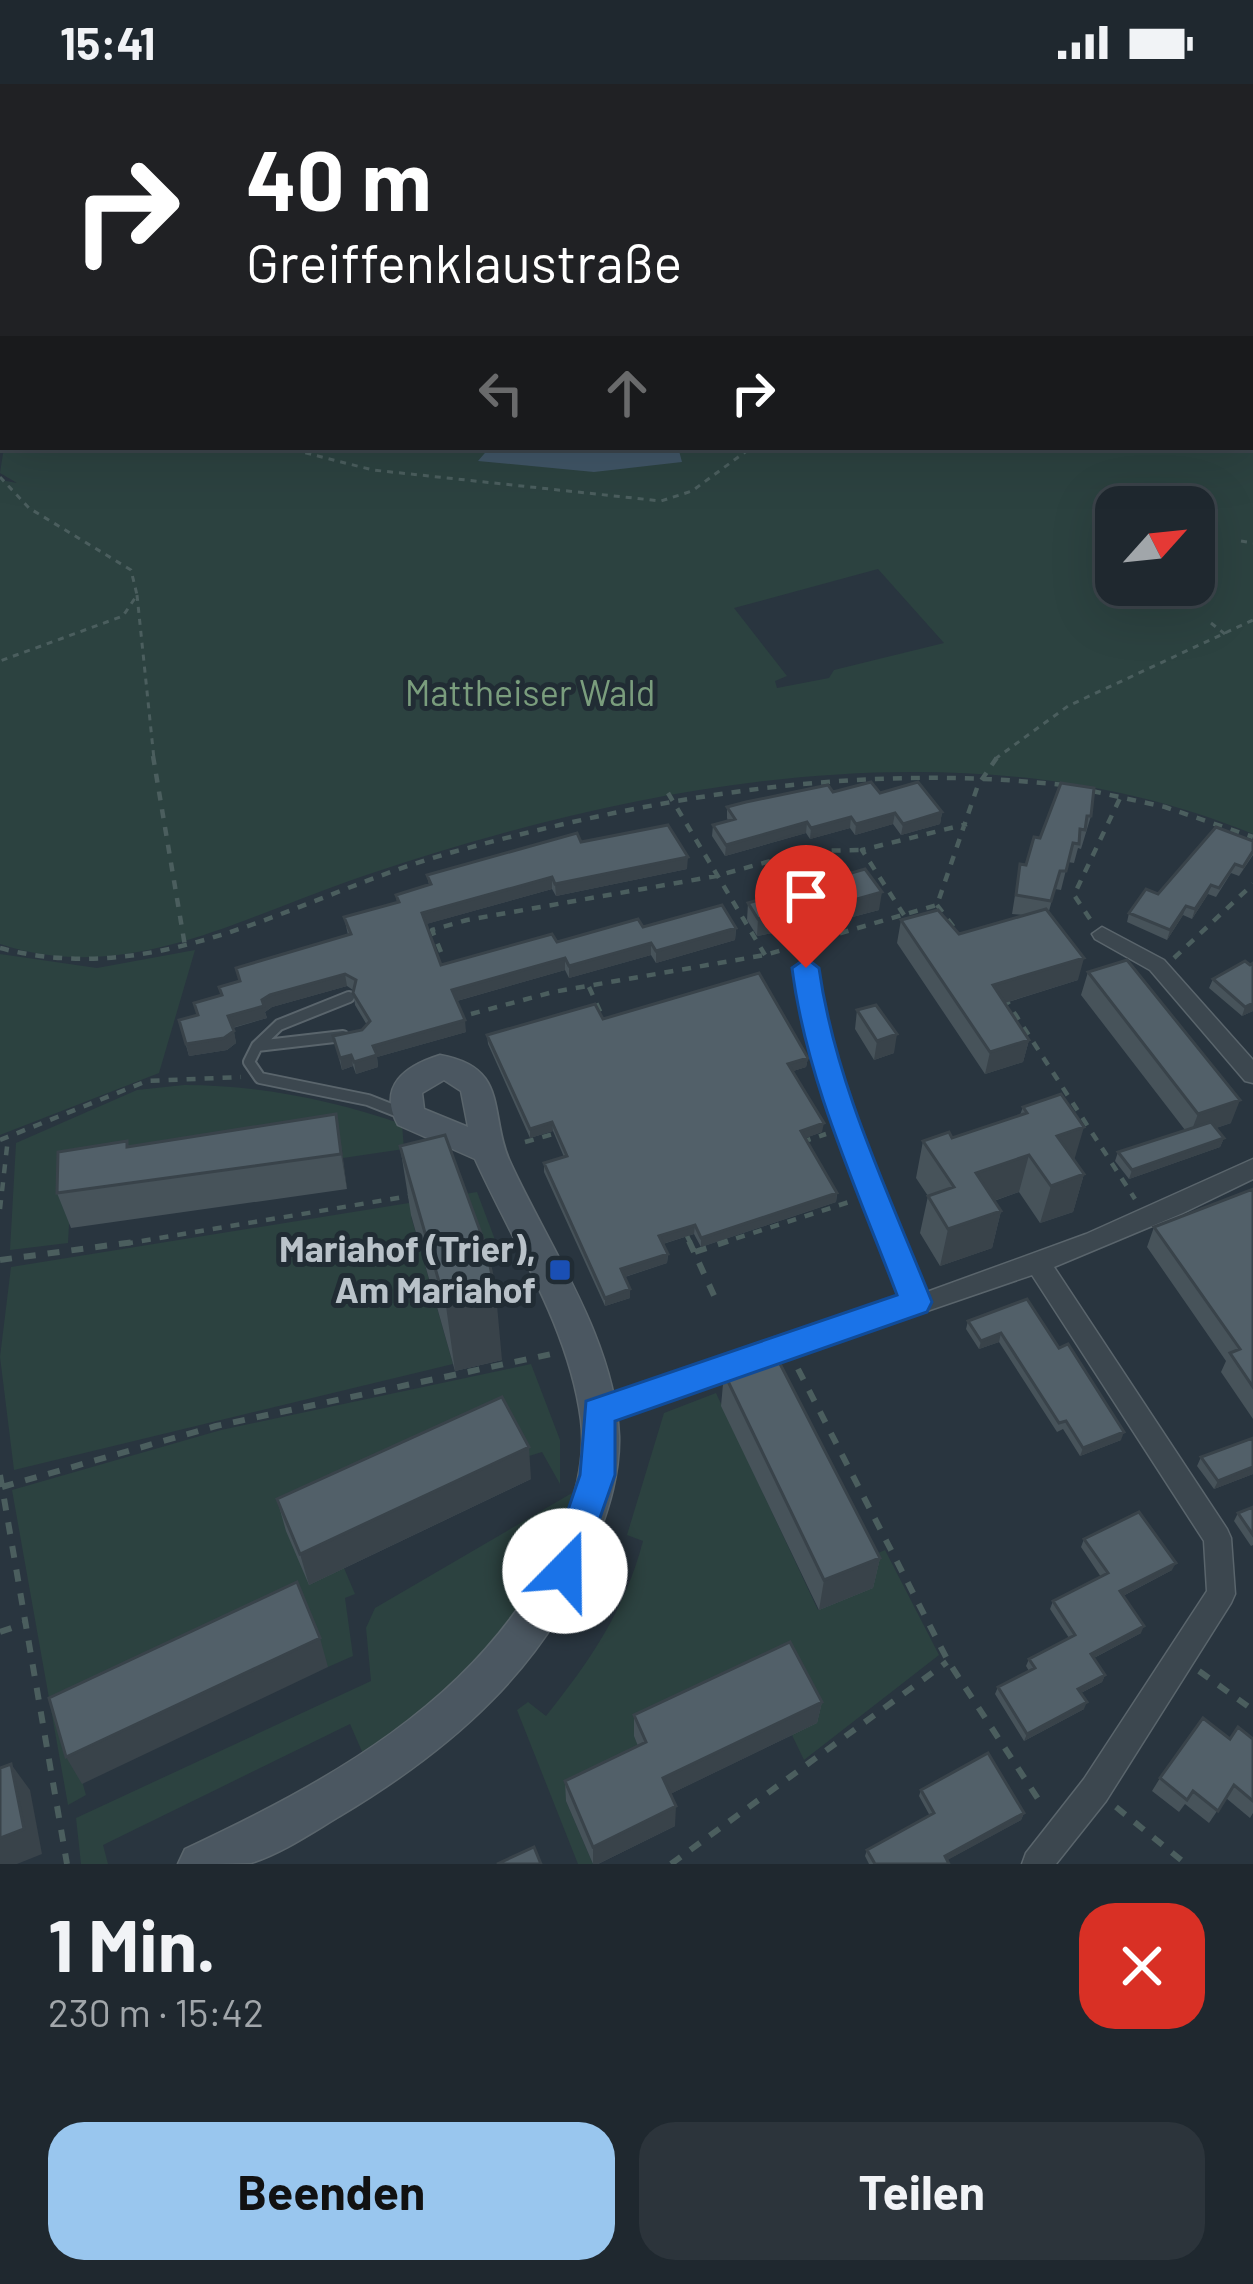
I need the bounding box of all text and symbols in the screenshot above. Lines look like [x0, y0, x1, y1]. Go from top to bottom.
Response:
text: 15:41 [60, 15, 155, 69]
text: 40 m [246, 127, 432, 228]
icon: right [48, 132, 204, 288]
text: Greiffenklaustraße [246, 229, 682, 294]
icon: left [468, 360, 534, 426]
icon: ahead [594, 360, 660, 426]
icon: right [720, 360, 786, 426]
north arrow [1095, 486, 1215, 606]
map controls [1095, 486, 1215, 606]
park label: Mattheiser Wald [405, 670, 655, 713]
pin [755, 845, 857, 968]
icon: arrive [773, 863, 839, 929]
place label: Mariahof (Trier), Am Mariahof [279, 1226, 536, 1310]
marker: Mariahof (Trier), Am Mariahof [547, 1257, 573, 1283]
position arrow [502, 1508, 628, 1634]
text: 1 Min. [48, 1900, 216, 1986]
button: close [1079, 1903, 1205, 2029]
text: 230 m · 15:42 [48, 1988, 264, 2035]
button: Beenden [48, 2122, 615, 2260]
button: Teilen [639, 2122, 1205, 2260]

